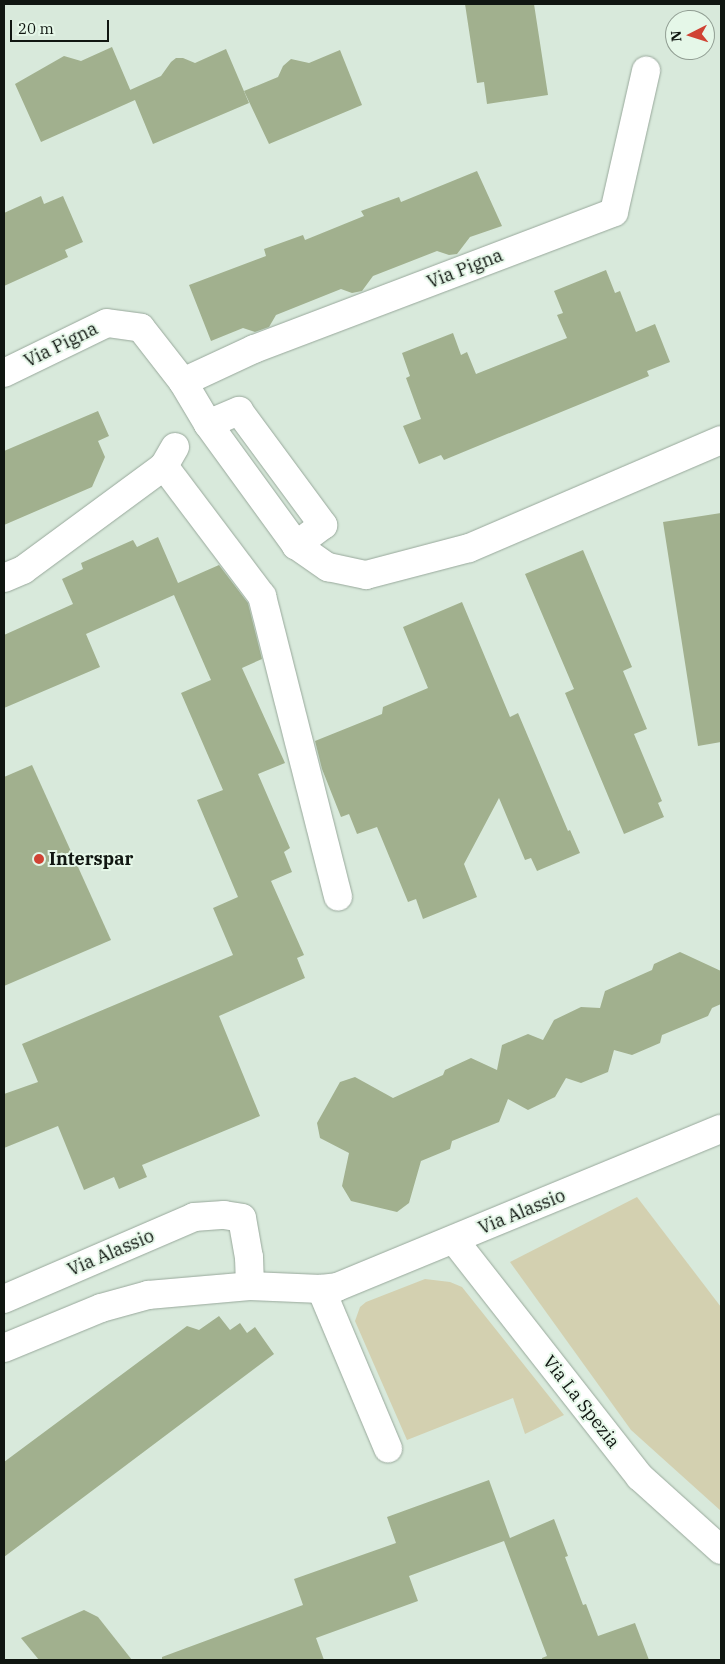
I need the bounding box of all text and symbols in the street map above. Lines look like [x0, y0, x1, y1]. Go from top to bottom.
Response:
scale bar [12, 10, 111, 42]
north arrow [665, 10, 715, 60]
text: 20 m [18, 19, 54, 38]
text: N [667, 30, 686, 43]
street label: Via Pigna [424, 245, 506, 293]
street label: Via Pigna [21, 318, 101, 372]
place label: Interspar [49, 848, 133, 870]
marker: Interspar [33, 853, 45, 865]
street label: Via Alassio [475, 1185, 569, 1239]
street label: Via Alassio [64, 1225, 158, 1281]
street label: Via La Spezia [538, 1351, 624, 1453]

